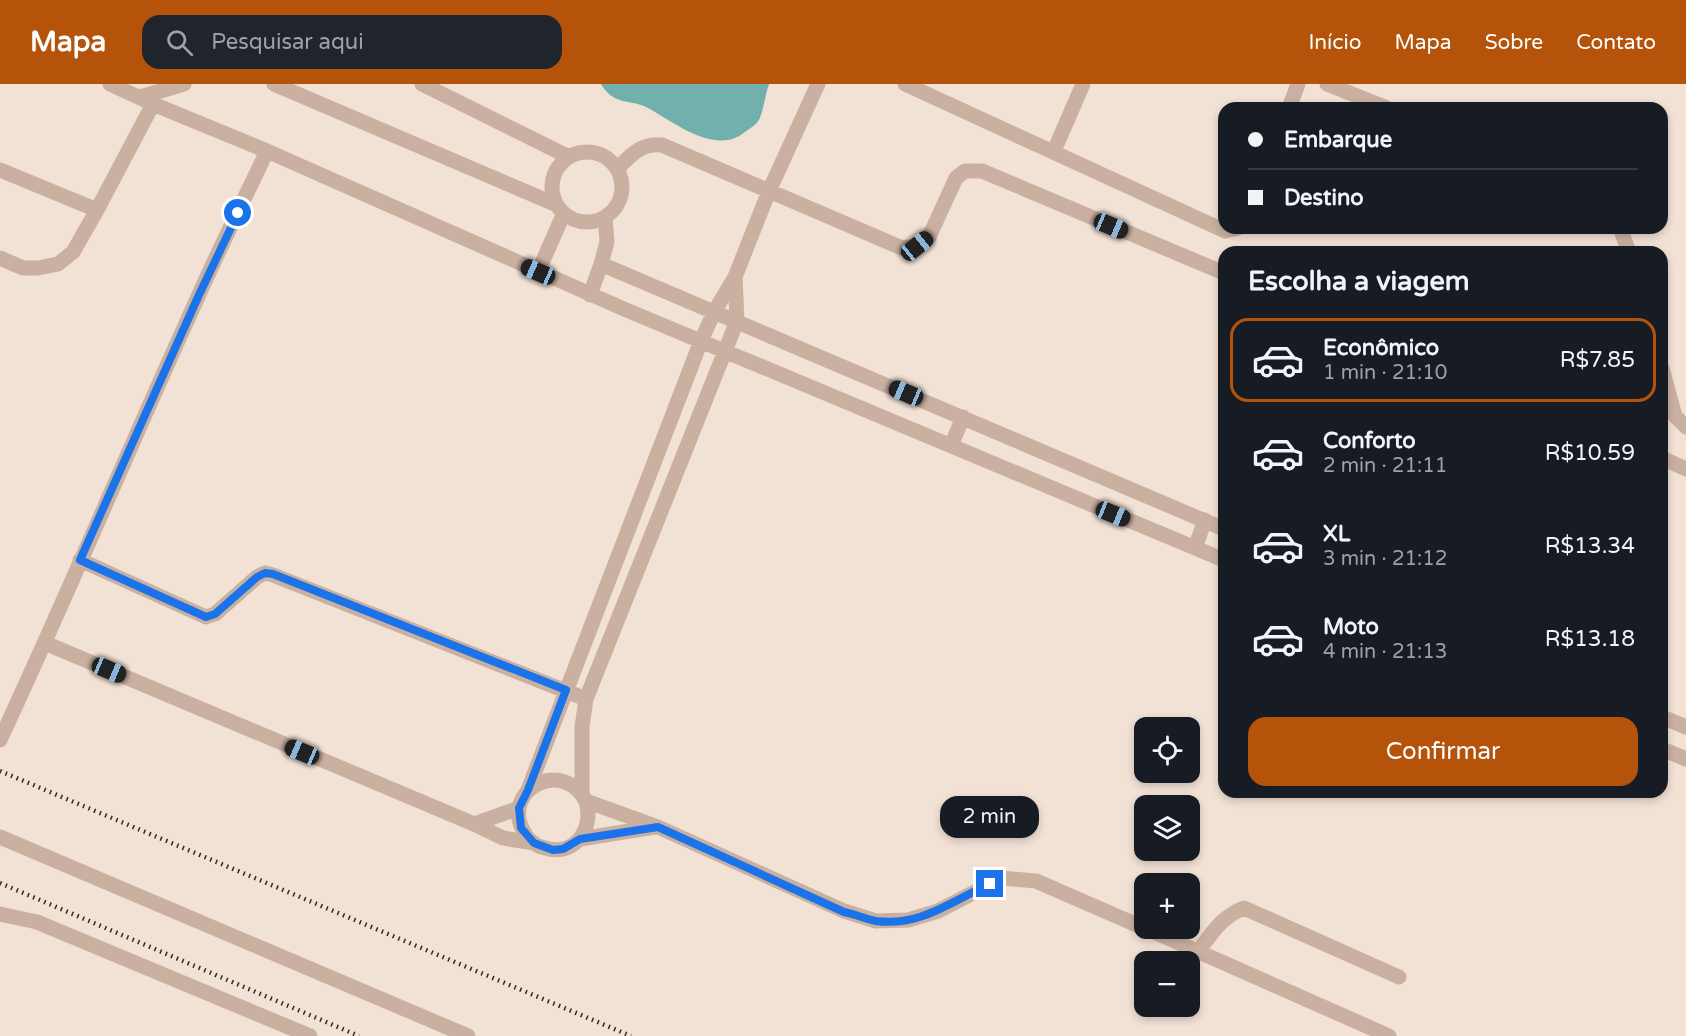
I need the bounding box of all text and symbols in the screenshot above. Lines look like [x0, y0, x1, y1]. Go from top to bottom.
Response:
search box [142, 15, 562, 69]
text: Mapa [30, 25, 106, 59]
icon: search [163, 26, 196, 59]
text: Pesquisar aqui [211, 29, 364, 55]
text: Início [1309, 30, 1361, 55]
text: Mapa [1394, 30, 1452, 55]
text: Sobre [1485, 30, 1543, 55]
text: Contato [1576, 30, 1656, 55]
text: Embarque [1284, 127, 1392, 153]
text: Destino [1284, 185, 1364, 211]
route start [224, 199, 251, 226]
car [1091, 211, 1131, 241]
car [897, 228, 937, 264]
car [518, 256, 558, 288]
text: Escolha a viagem [1248, 265, 1470, 298]
icon: car [1251, 333, 1305, 387]
text: Econômico [1323, 335, 1439, 361]
text: R$7.85 [1560, 347, 1635, 373]
text: 1 min · 21:10 [1323, 361, 1447, 385]
car [886, 378, 926, 408]
icon: car [1251, 426, 1305, 480]
text: Conforto [1323, 428, 1416, 454]
text: R$10.59 [1545, 440, 1635, 466]
text: 2 min · 21:11 [1323, 454, 1447, 478]
car [1093, 499, 1133, 529]
icon: car [1251, 519, 1305, 573]
text: XL [1323, 521, 1350, 547]
text: R$13.34 [1545, 533, 1635, 559]
text: 3 min · 21:12 [1323, 547, 1447, 571]
icon: car [1251, 612, 1305, 666]
text: Moto [1323, 614, 1379, 640]
text: R$13.18 [1545, 626, 1635, 652]
text: 4 min · 21:13 [1323, 640, 1447, 664]
car [89, 655, 129, 685]
map controls [1134, 717, 1200, 1017]
button: locate [1134, 717, 1200, 783]
button: Confirmar [1248, 717, 1638, 786]
car [282, 737, 322, 767]
button: layers [1134, 795, 1200, 861]
callout: 2 min [940, 797, 1040, 839]
text: 2 min [963, 805, 1016, 829]
route end [976, 870, 1003, 897]
button: + [1134, 873, 1200, 939]
button: − [1134, 951, 1200, 1017]

